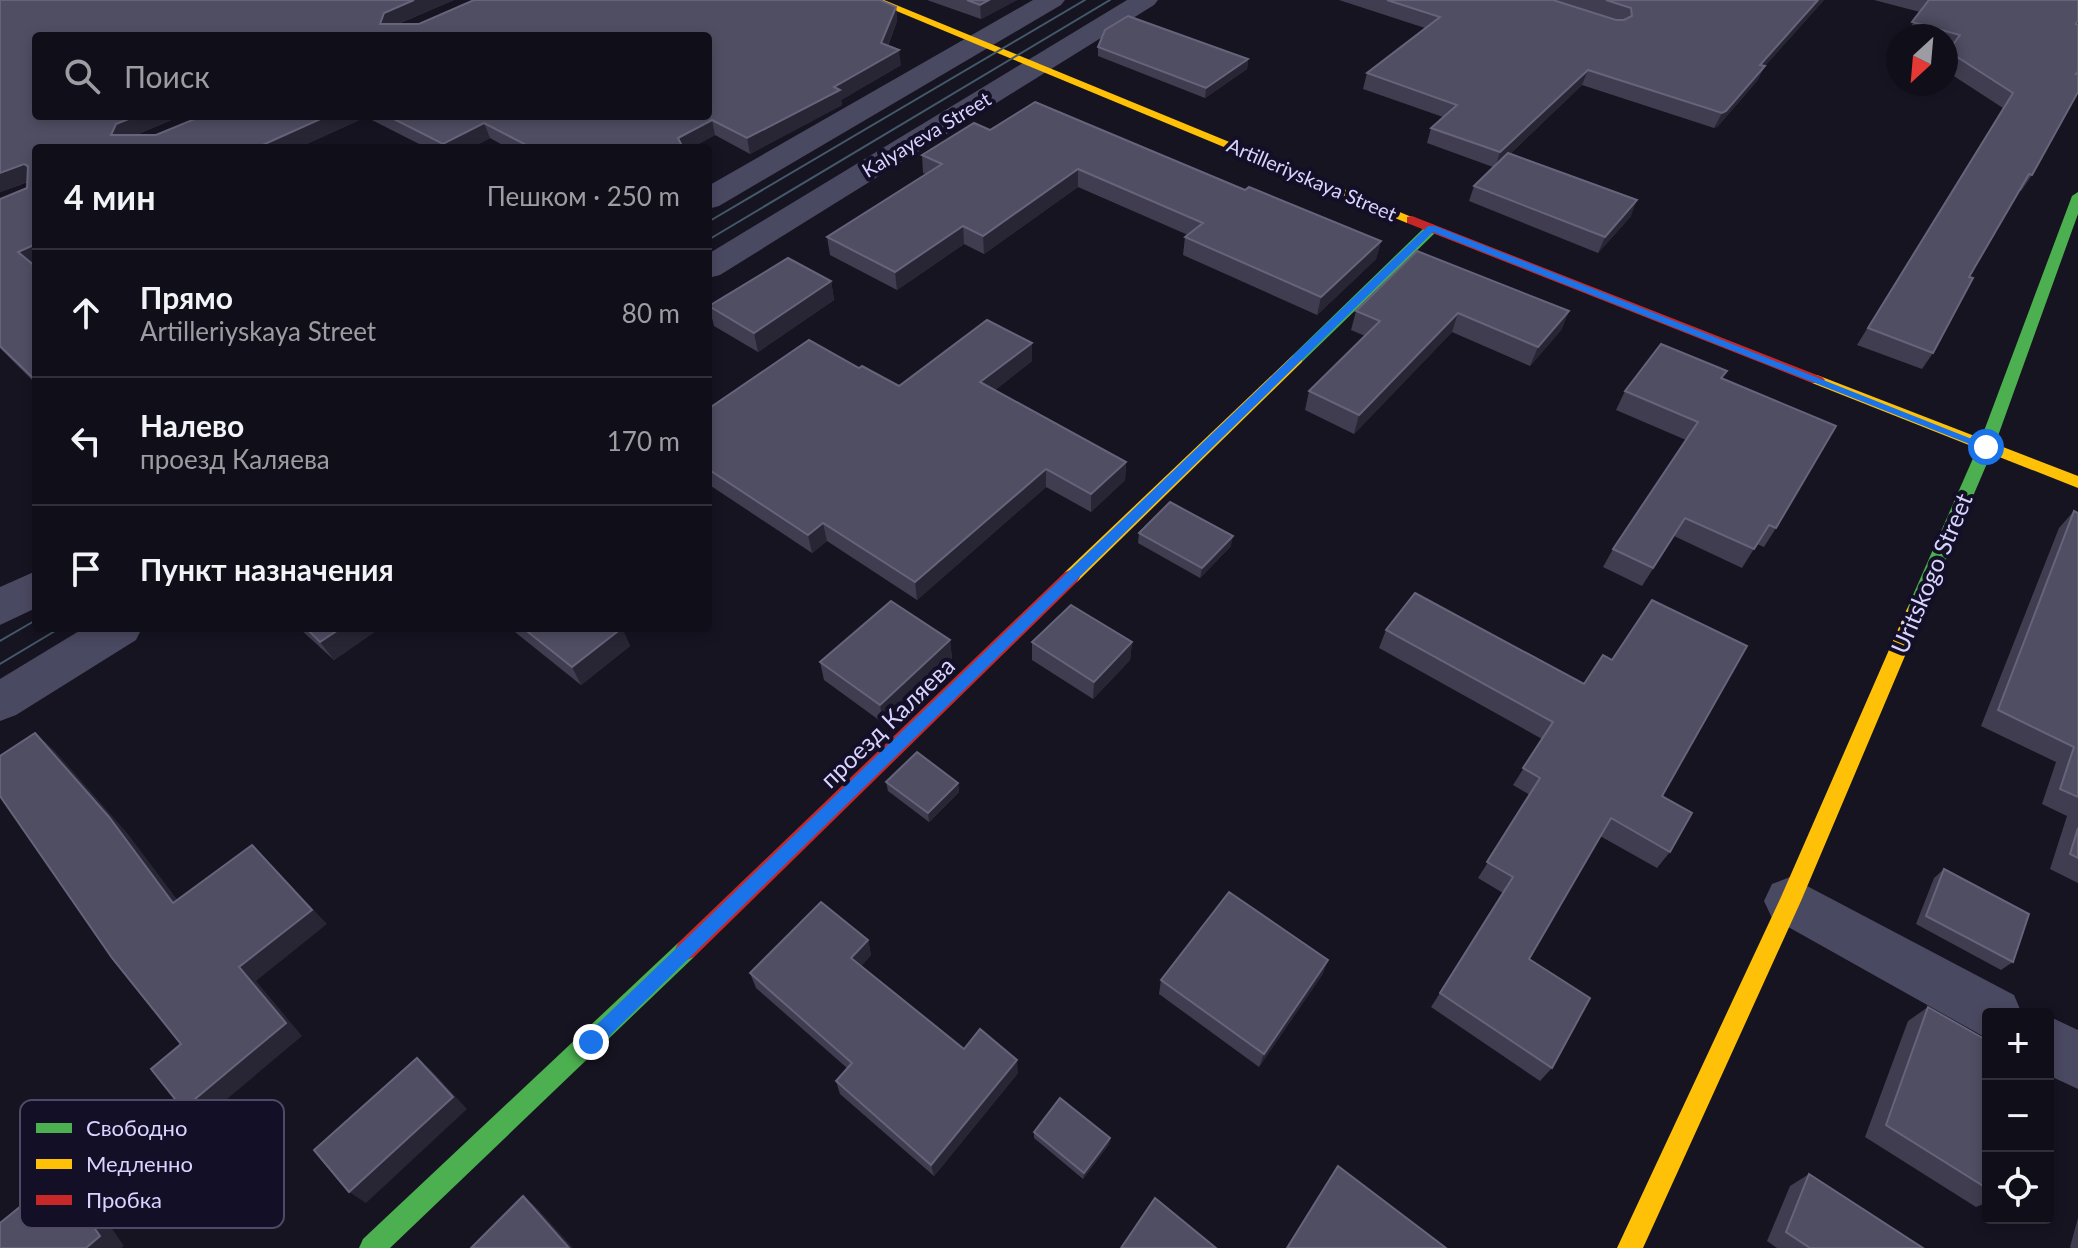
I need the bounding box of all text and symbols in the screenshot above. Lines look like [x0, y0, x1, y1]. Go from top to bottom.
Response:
north arrow [1886, 24, 1958, 96]
search box [32, 32, 712, 120]
icon: search [60, 54, 104, 98]
text: Поиск [124, 58, 210, 94]
street label: Kalyayeva Street [857, 86, 995, 182]
street label: Artilleriyskaya Street [1224, 132, 1400, 226]
text: 4 мин [64, 176, 156, 217]
text: Пешком · 250 m [487, 180, 680, 212]
text: Прямо [140, 279, 233, 315]
icon: ahead [64, 291, 108, 335]
text: 80 m [622, 297, 680, 329]
text: Artilleriyskaya Street [140, 315, 376, 347]
text: Налево [140, 407, 244, 443]
icon: left [64, 419, 108, 463]
text: 170 m [607, 425, 680, 457]
route start [1968, 429, 2004, 465]
text: проезд Каляева [140, 443, 330, 475]
street label: Uritskogo Street [1884, 488, 1978, 657]
icon: arrive [64, 547, 108, 591]
text: Пункт назначения [140, 551, 394, 587]
street label: проезд Каляева [814, 651, 960, 793]
map controls [1982, 1008, 2054, 1224]
button: + [1982, 1008, 2054, 1080]
route end [573, 1024, 609, 1060]
button: − [1982, 1080, 2054, 1152]
legend [20, 1100, 284, 1228]
text: Свободно [86, 1114, 187, 1141]
text: Медленно [86, 1150, 193, 1177]
button: locate [1982, 1152, 2054, 1224]
text: Пробка [86, 1186, 162, 1213]

